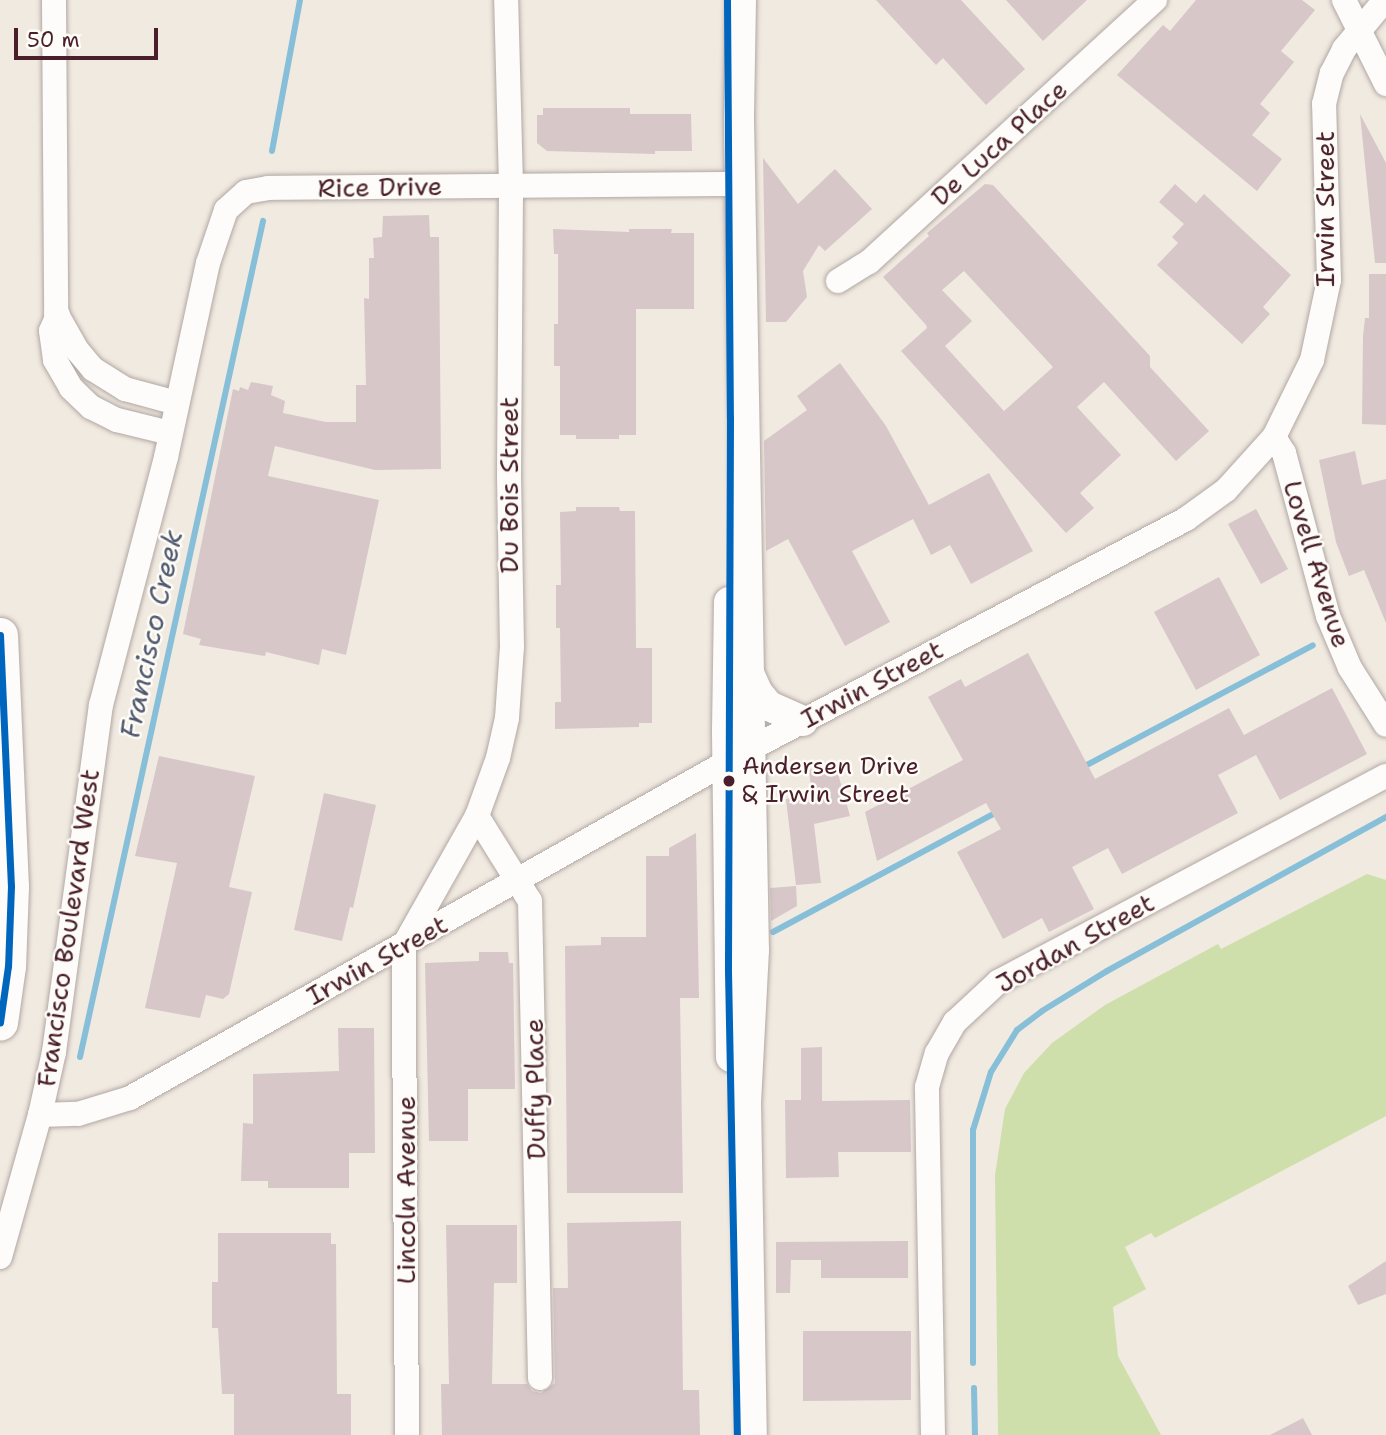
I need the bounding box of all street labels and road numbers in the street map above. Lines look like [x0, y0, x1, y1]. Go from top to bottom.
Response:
street label: De Luca Place [925, 74, 1073, 212]
street label: Irwin Street [1309, 131, 1341, 287]
street label: Rice Drive [317, 170, 443, 204]
street label: Du Bois Street [493, 397, 525, 573]
street label: Lovell Avenue [1277, 477, 1357, 651]
street label: Irwin Street [796, 634, 948, 734]
street label: Francisco Boulevard West [30, 767, 106, 1089]
street label: Jordan Street [991, 887, 1159, 999]
street label: Irwin Street [301, 909, 453, 1011]
street label: Duffy Place [518, 1018, 552, 1160]
street label: Lincoln Avenue [390, 1096, 422, 1284]

